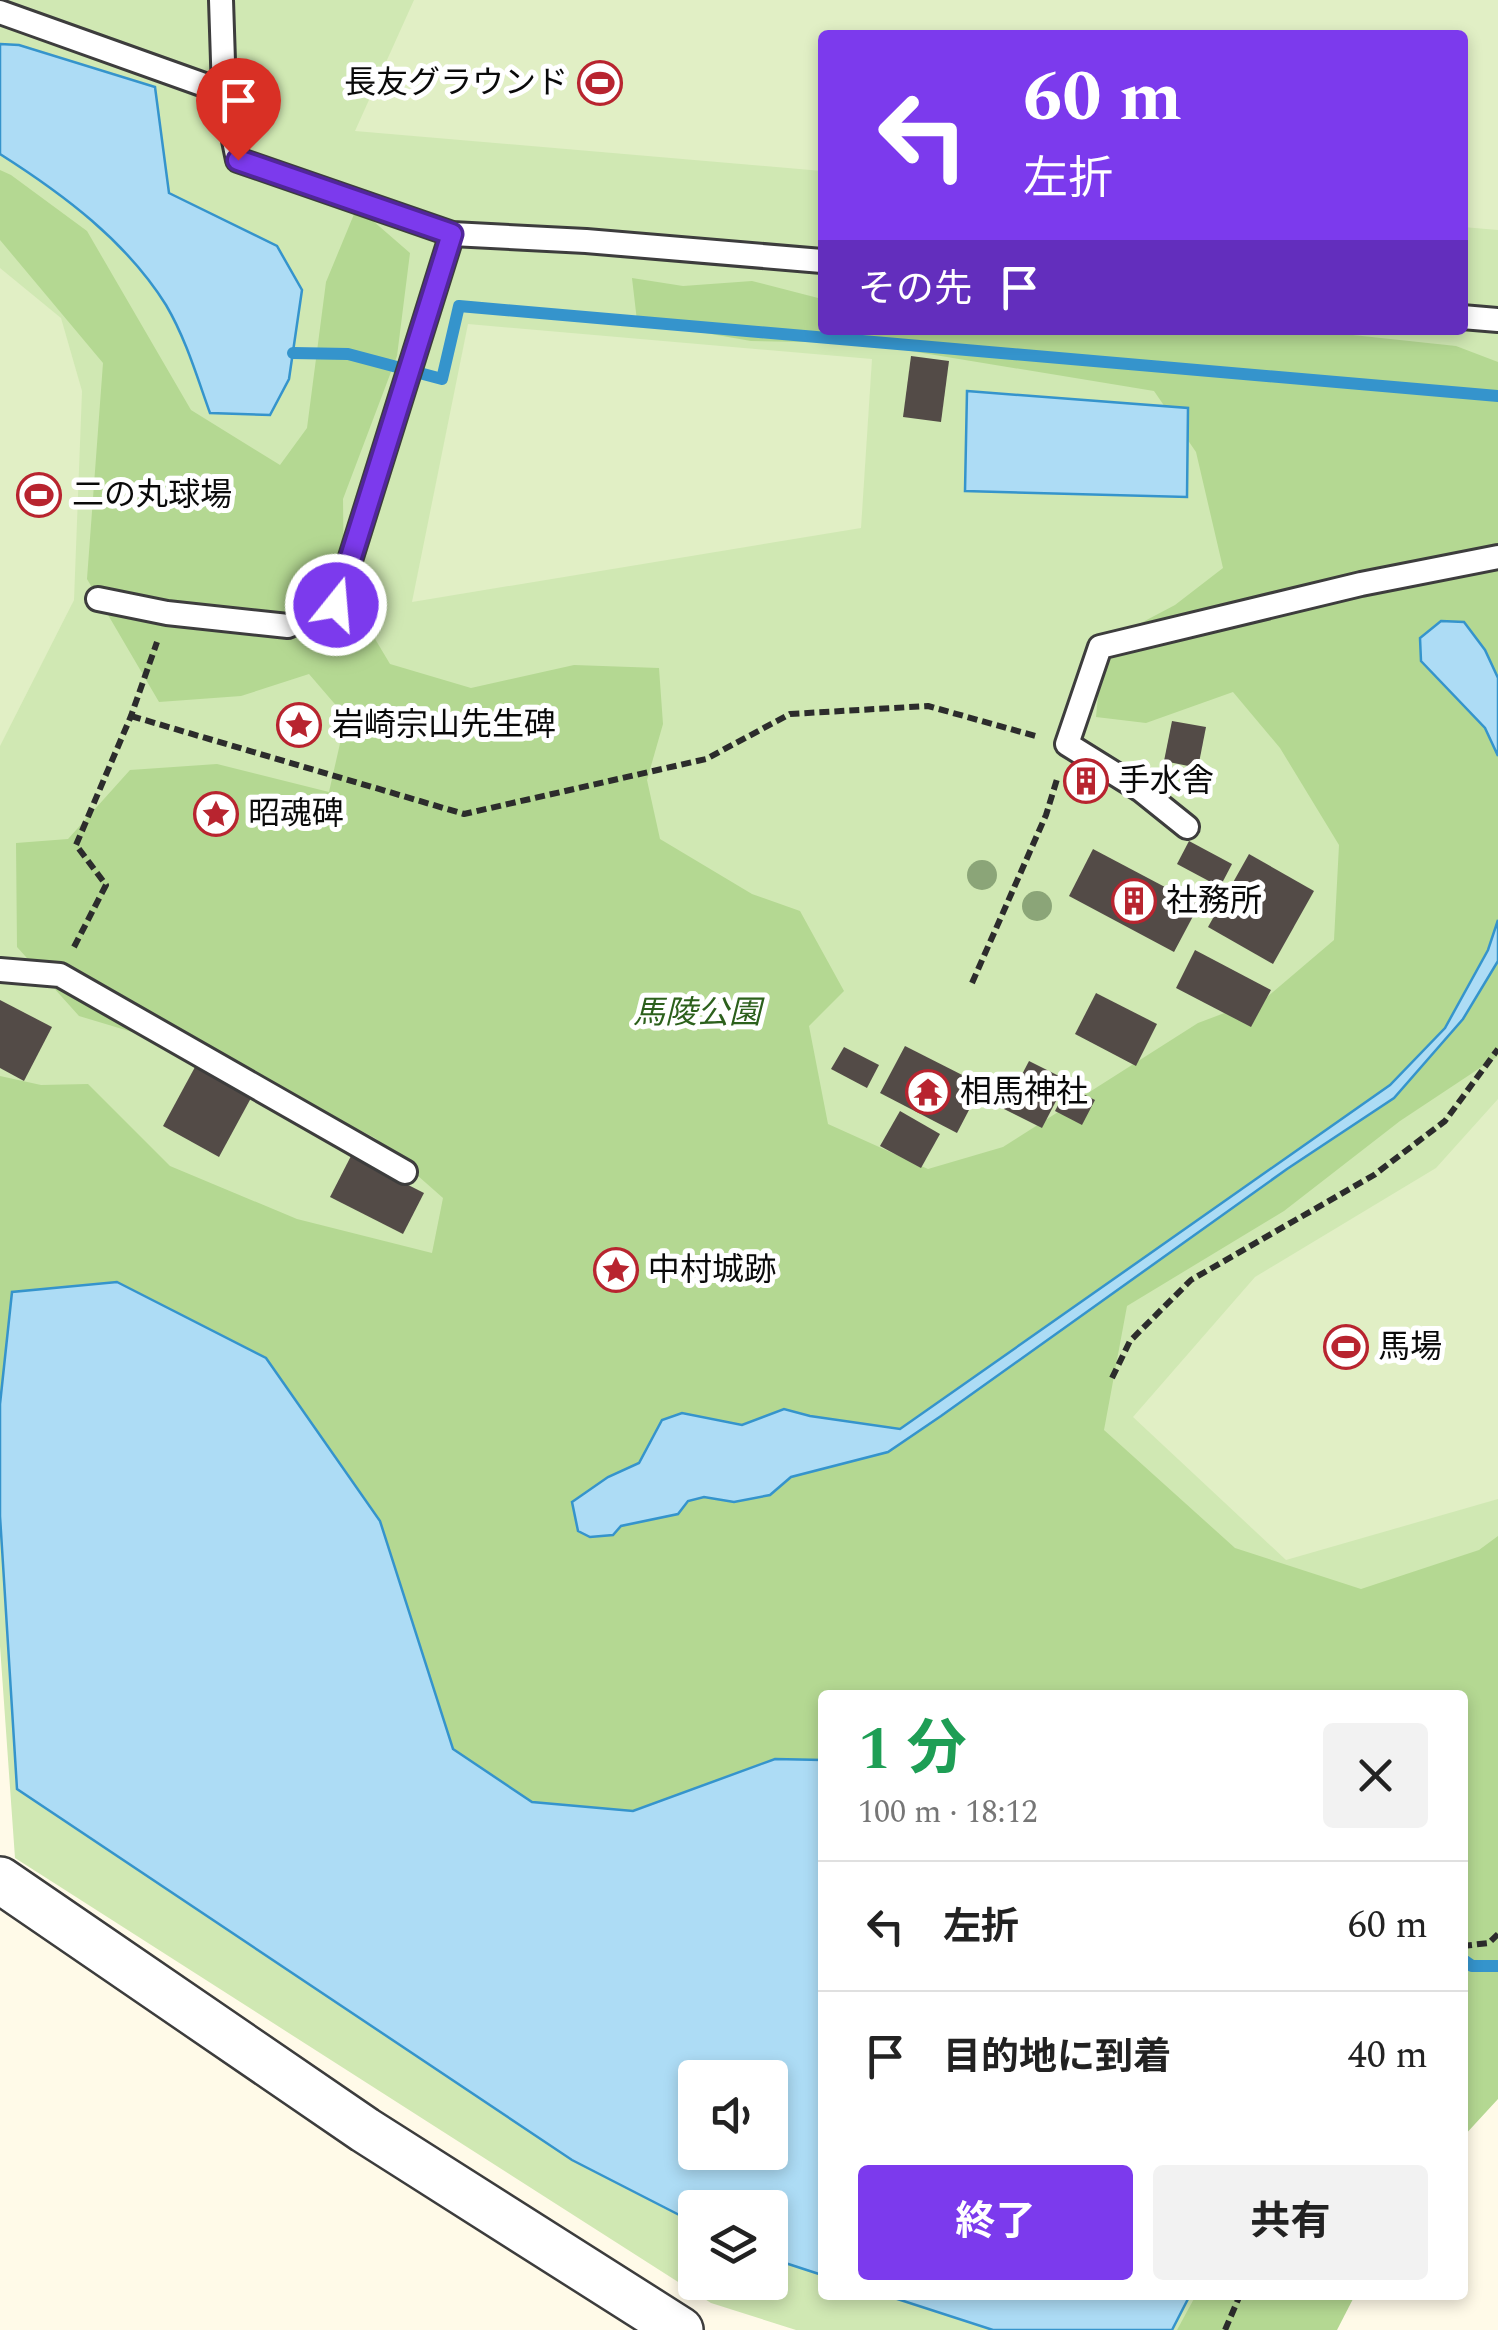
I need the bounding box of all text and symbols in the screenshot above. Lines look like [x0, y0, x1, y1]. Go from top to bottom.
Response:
text: 60 m [1023, 45, 1182, 151]
pin [196, 58, 281, 161]
place label: 長友グラウンド [344, 59, 568, 108]
sports icon: 長友グラウンド [577, 60, 623, 106]
icon: left [858, 70, 988, 200]
icon: arrive [211, 73, 266, 128]
text: 左折 [1023, 145, 1113, 214]
icon: arrive [992, 260, 1047, 315]
text: その先 [858, 261, 972, 319]
place label: 二の丸球場 [72, 471, 232, 520]
sports icon: 二の丸球場 [16, 472, 62, 518]
position arrow [284, 553, 388, 657]
place label: 岩崎宗山先生碑 [332, 701, 556, 750]
place icon: 岩崎宗山先生碑 [276, 702, 322, 748]
place label: 手水舎 [1118, 757, 1214, 806]
building icon: 手水舎 [1063, 758, 1109, 804]
place label: 昭魂碑 [248, 790, 344, 839]
place icon: 昭魂碑 [193, 791, 239, 837]
place label: 社務所 [1166, 877, 1262, 926]
building icon: 社務所 [1111, 878, 1157, 924]
park label: 馬陵公園 [633, 989, 765, 1038]
place label: 相馬神社 [960, 1068, 1088, 1117]
temple icon: 相馬神社 [905, 1069, 951, 1115]
place label: 中村城跡 [648, 1246, 776, 1295]
place icon: 中村城跡 [593, 1247, 639, 1293]
place label: 馬場 [1378, 1323, 1442, 1372]
sports icon: 馬場 [1323, 1324, 1369, 1370]
text: 1 分 [858, 1704, 967, 1796]
button: close [1323, 1723, 1428, 1828]
text: 100 m · 18:12 [858, 1788, 1038, 1837]
text: 60 m [1348, 1897, 1428, 1955]
icon: left [858, 1899, 913, 1954]
text: 左折 [943, 1899, 1019, 1957]
text: 40 m [1348, 2027, 1428, 2085]
icon: arrive [858, 2029, 913, 2084]
text: 目的地に到着 [943, 2029, 1171, 2087]
map controls [678, 2060, 788, 2300]
button: sound [678, 2060, 788, 2170]
button: 終了 [858, 2165, 1133, 2280]
button: 共有 [1153, 2165, 1428, 2280]
button: layers [678, 2190, 788, 2300]

